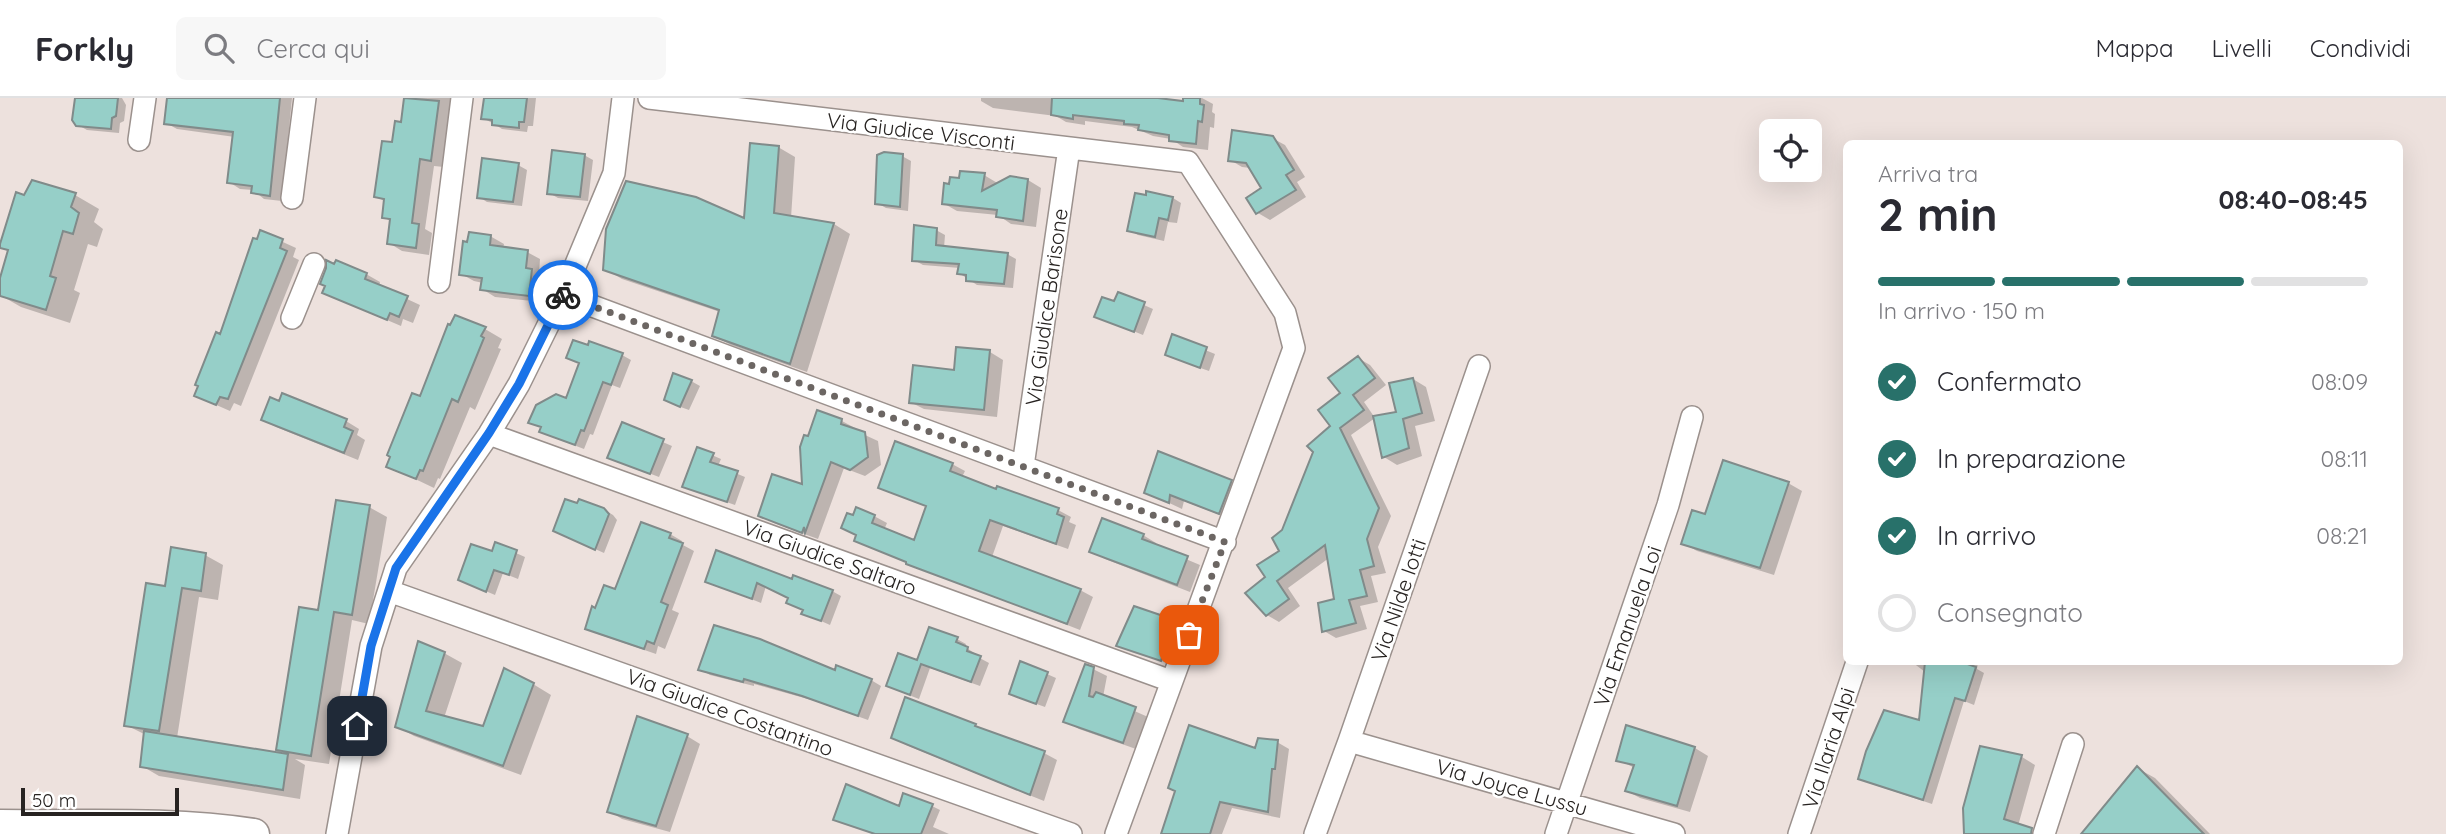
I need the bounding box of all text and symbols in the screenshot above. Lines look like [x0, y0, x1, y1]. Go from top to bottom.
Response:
search box [176, 17, 666, 80]
text: Forkly [35, 28, 134, 69]
icon: search [200, 29, 238, 67]
text: Cerca qui [256, 32, 370, 65]
text: Mappa [2096, 33, 2174, 63]
text: Livelli [2212, 33, 2272, 63]
text: Condividi [2310, 33, 2411, 63]
street label: Via Giudice Visconti [825, 107, 1017, 155]
map controls [1759, 119, 1822, 182]
button: locate [1759, 119, 1822, 182]
text: Arriva tra [1878, 159, 1978, 188]
text: 08:40–08:45 [2218, 183, 2368, 216]
text: 2 min [1878, 185, 1998, 243]
street label: Via Giudice Barisone [1019, 207, 1073, 407]
courier [528, 260, 598, 330]
icon: bike [544, 276, 582, 314]
text: In arrivo · 150 m [1878, 296, 2045, 325]
icon: check [1878, 363, 1916, 401]
text: Confermato [1937, 365, 2082, 398]
text: 08:09 [2311, 367, 2368, 396]
icon: check [1878, 440, 1916, 478]
text: In preparazione [1937, 442, 2126, 475]
text: 08:11 [2321, 444, 2368, 473]
street label: Via Giudice Saltaro [740, 513, 920, 601]
icon: check [1878, 517, 1916, 555]
text: In arrivo [1937, 519, 2036, 552]
text: 08:21 [2316, 521, 2368, 550]
street label: Via Nilde Iotti [1365, 535, 1431, 665]
street label: Via Emanuela Loi [1587, 542, 1667, 710]
text: Consegnato [1937, 596, 2083, 629]
pin [1159, 605, 1219, 665]
icon: bag [1170, 616, 1208, 654]
street label: Via Giudice Costantino [623, 662, 837, 762]
street label: Via Ilaria Alpi [1796, 684, 1860, 812]
pin [327, 696, 387, 756]
icon: home [338, 707, 376, 745]
street label: Via Joyce Lussu [1433, 753, 1591, 821]
scale bar [21, 785, 178, 817]
text: 50 m [32, 788, 76, 812]

